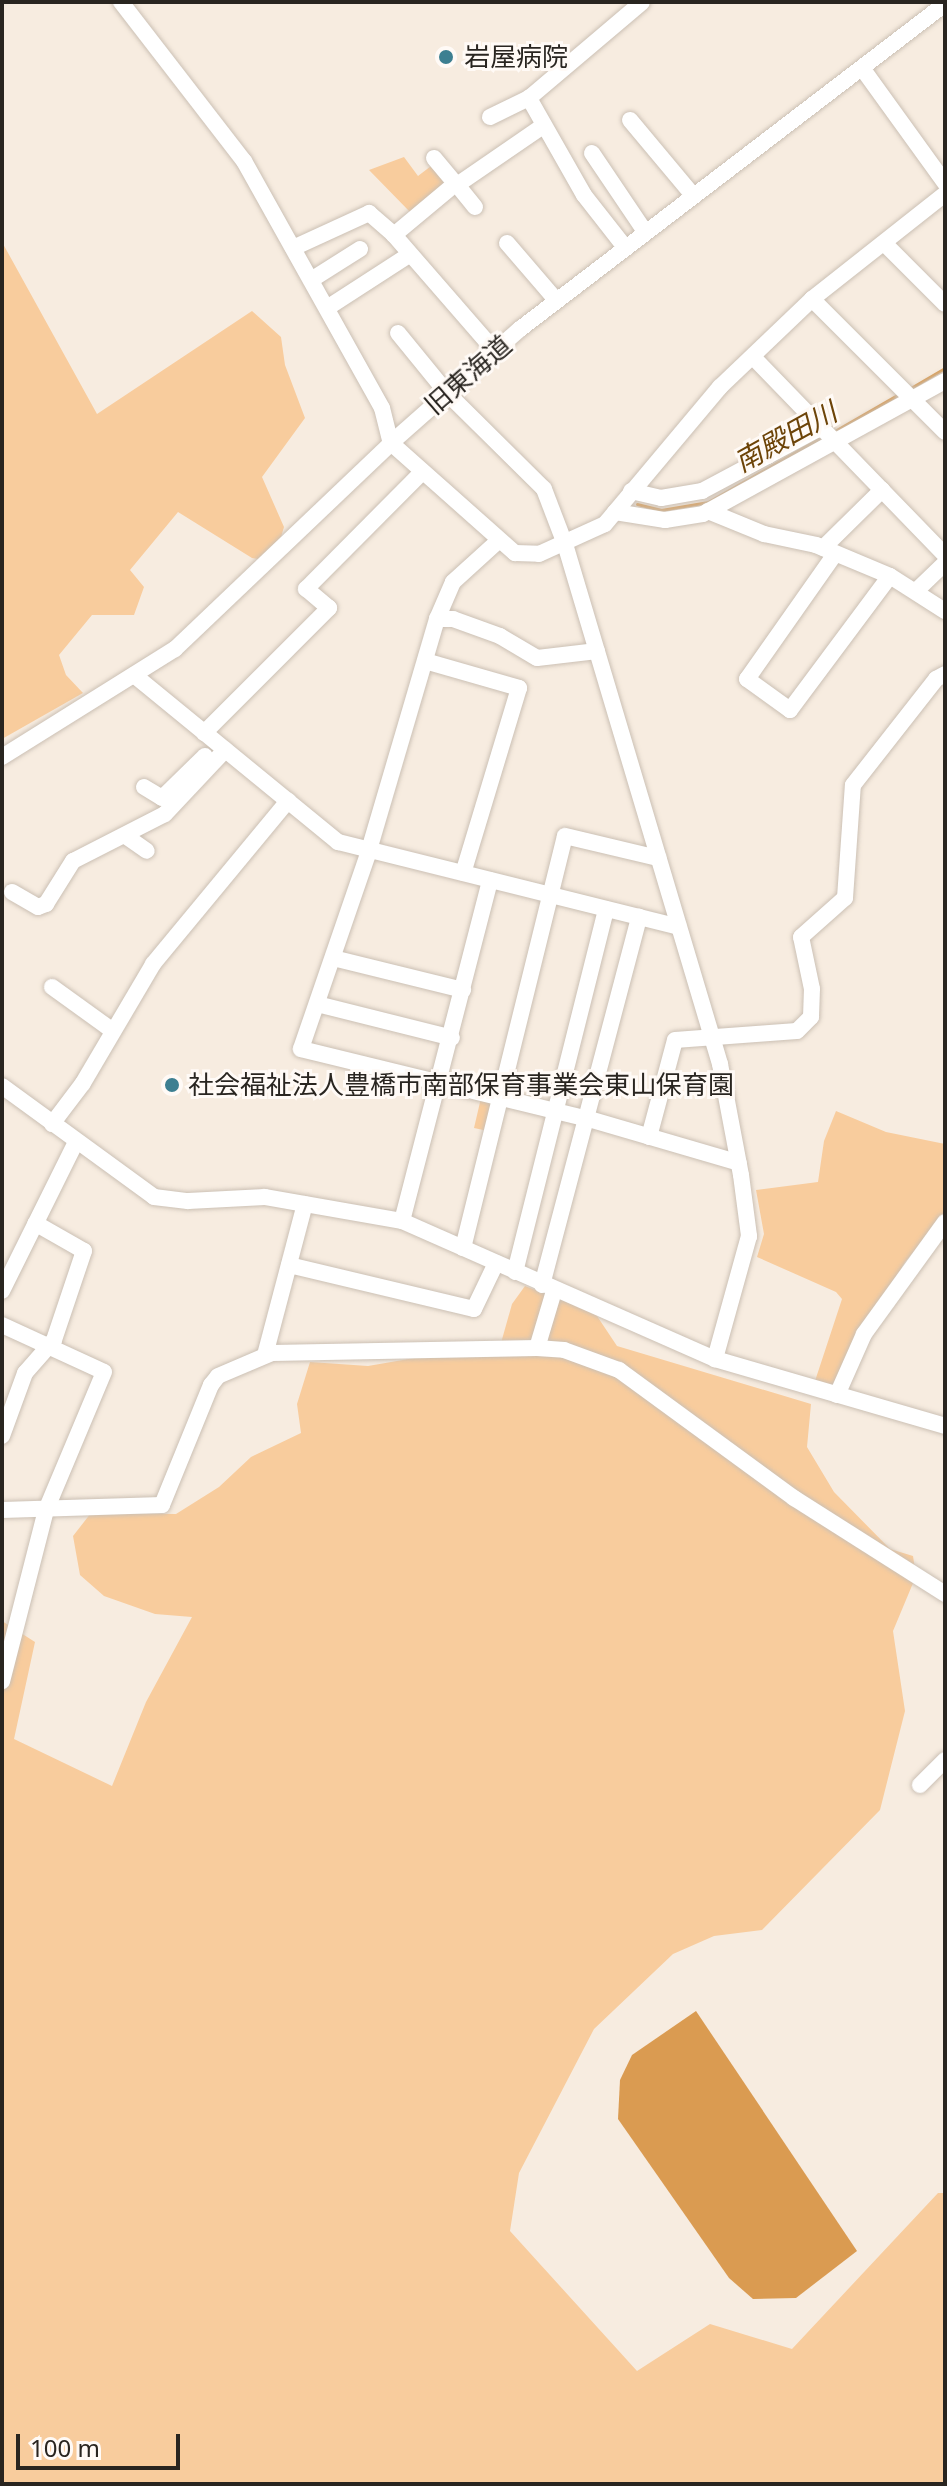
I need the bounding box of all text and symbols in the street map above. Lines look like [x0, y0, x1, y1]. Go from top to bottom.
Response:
place label: 岩屋病院 [464, 41, 568, 73]
marker: 岩屋病院 [435, 46, 457, 68]
street label: 旧東海道 [419, 329, 517, 421]
water label: 南殿田川 [728, 394, 842, 478]
place label: 社会福祉法人豊橋市南部保育事業会東山保育園 [188, 1069, 734, 1101]
marker: 社会福祉法人豊橋市南部保育事業会東山保育園 [163, 1076, 181, 1094]
scale bar [20, 2418, 184, 2468]
text: 100 m [30, 2431, 100, 2464]

